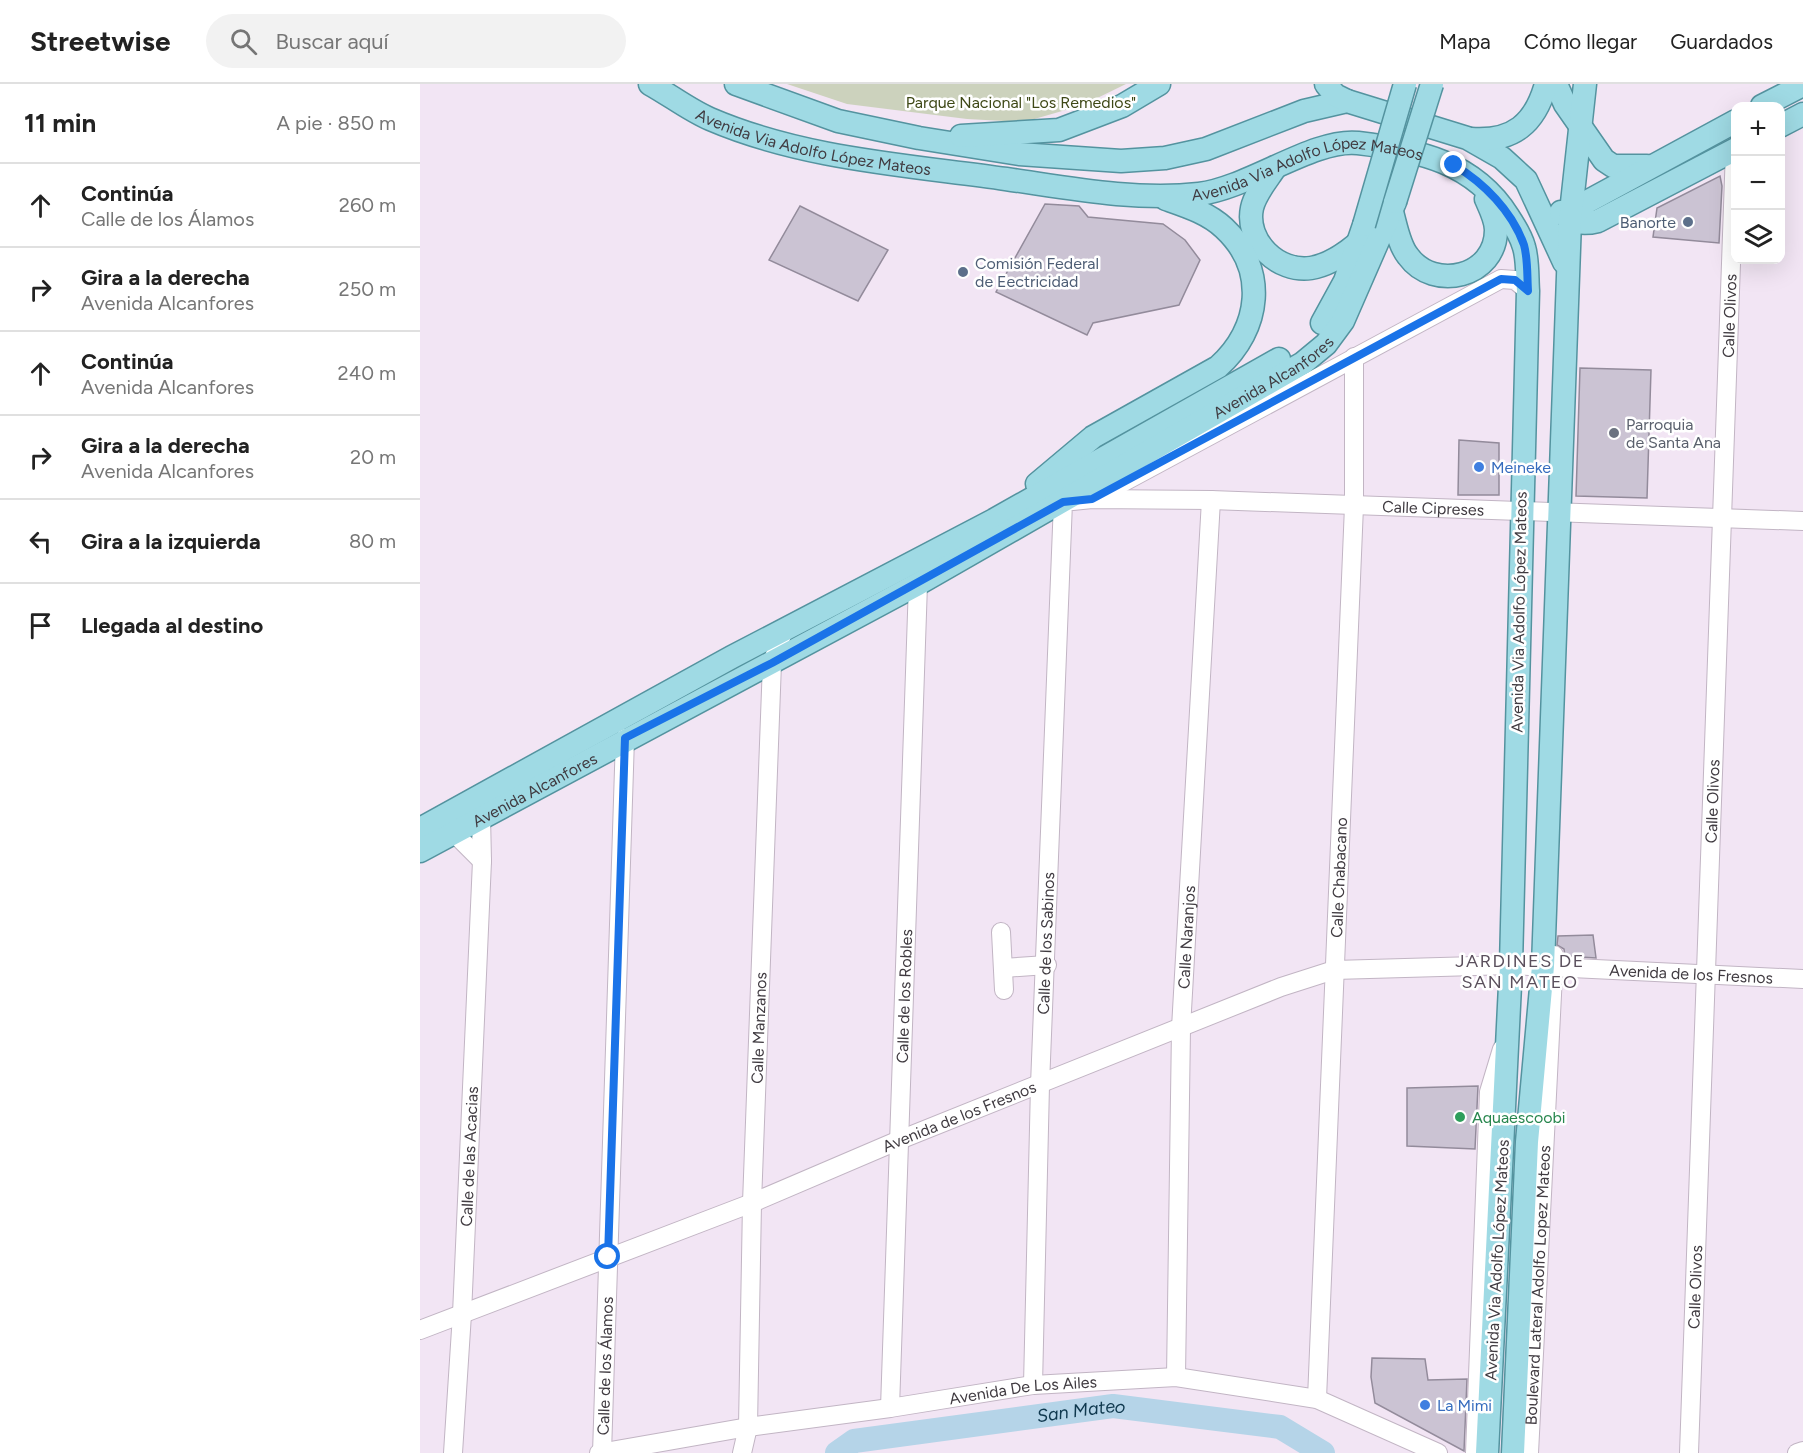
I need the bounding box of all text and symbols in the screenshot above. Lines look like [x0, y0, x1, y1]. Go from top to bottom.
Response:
search box [206, 14, 626, 68]
text: Streetwise [30, 24, 170, 58]
icon: search [227, 25, 260, 58]
text: Buscar aquí [275, 28, 389, 55]
text: Mapa [1439, 29, 1491, 54]
text: Cómo llegar [1524, 29, 1637, 54]
text: Guardados [1670, 29, 1773, 54]
park label: Parque Nacional "Los Remedios" [906, 93, 1136, 112]
map controls [1731, 102, 1785, 264]
button: + [1731, 102, 1785, 156]
street label: Avenida Via Adolfo López Mateos [693, 104, 932, 179]
text: 11 min [24, 107, 96, 139]
text: A pie · 850 m [277, 111, 396, 135]
street label: Avenida Via Adolfo López Mateos [1191, 133, 1425, 204]
route end [1440, 151, 1466, 177]
button: − [1731, 156, 1785, 210]
text: Continúa [81, 180, 174, 207]
icon: ahead [24, 189, 57, 222]
text: 260 m [339, 193, 396, 217]
text: Calle de los Álamos [81, 207, 254, 231]
button: layers [1731, 210, 1785, 264]
place label: Banorte [1620, 213, 1676, 232]
marker: Banorte [1681, 215, 1695, 229]
place label: Comisión Federal de Eectricidad [975, 254, 1099, 291]
text: Gira a la derecha [81, 264, 250, 291]
marker: Comisión Federal de Eectricidad [956, 265, 970, 279]
icon: right [24, 273, 57, 306]
street label: Calle Olivos [1718, 273, 1740, 358]
text: 250 m [339, 277, 396, 301]
text: Avenida Alcanfores [81, 291, 254, 315]
street label: Avenida Alcanfores [1210, 333, 1338, 422]
text: Continúa [81, 348, 174, 375]
icon: ahead [24, 357, 57, 390]
text: 240 m [338, 361, 396, 385]
text: Avenida Alcanfores [81, 375, 254, 399]
place label: Parroquia de Santa Ana [1626, 415, 1721, 452]
marker: Parroquia de Santa Ana [1607, 426, 1621, 440]
text: Gira a la derecha [81, 432, 250, 459]
icon: right [24, 441, 57, 474]
text: 20 m [350, 445, 396, 469]
place label: Meineke [1491, 458, 1551, 477]
text: Avenida Alcanfores [81, 459, 254, 483]
marker: Meineke [1472, 460, 1486, 474]
street label: Avenida Via Adolfo López Mateos [1507, 491, 1531, 733]
street label: Calle Cipreses [1382, 497, 1485, 519]
icon: left [24, 525, 57, 558]
text: Gira a la izquierda [81, 528, 261, 555]
text: 80 m [349, 529, 396, 553]
icon: arrive [24, 609, 57, 642]
text: Llegada al destino [81, 612, 263, 639]
street label: Avenida Alcanfores [469, 748, 600, 831]
street label: Calle Olivos [1701, 759, 1723, 844]
street label: Calle Chabacano [1327, 817, 1351, 938]
street label: Calle de los Sabinos [1033, 872, 1058, 1015]
street label: Calle Naranjos [1174, 885, 1199, 989]
street label: Calle de los Robles [892, 929, 916, 1064]
district label: JARDINES DE SAN MATEO [1455, 950, 1585, 993]
street label: Avenida de los Fresnos [1609, 960, 1773, 987]
street label: Calle Manzanos [747, 972, 770, 1084]
street label: Avenida de los Fresnos [879, 1077, 1039, 1156]
street label: Calle de las Acacias [456, 1086, 482, 1227]
place label: Aquaescoobi [1472, 1108, 1566, 1127]
marker: Aquaescoobi [1453, 1110, 1467, 1124]
street label: Avenida Via Adolfo López Mateos [1481, 1139, 1513, 1381]
street label: Boulevard Lateral Adolfo Lopez Mateos [1521, 1145, 1554, 1426]
route start [594, 1243, 620, 1269]
street label: Calle Olivos [1684, 1245, 1706, 1329]
street label: Calle de los Álamos [593, 1296, 617, 1436]
street label: Avenida De Los Ailes [948, 1372, 1097, 1408]
water label: San Mateo [1035, 1395, 1127, 1427]
place label: La Mimi [1437, 1396, 1492, 1415]
marker: La Mimi [1418, 1398, 1432, 1412]

